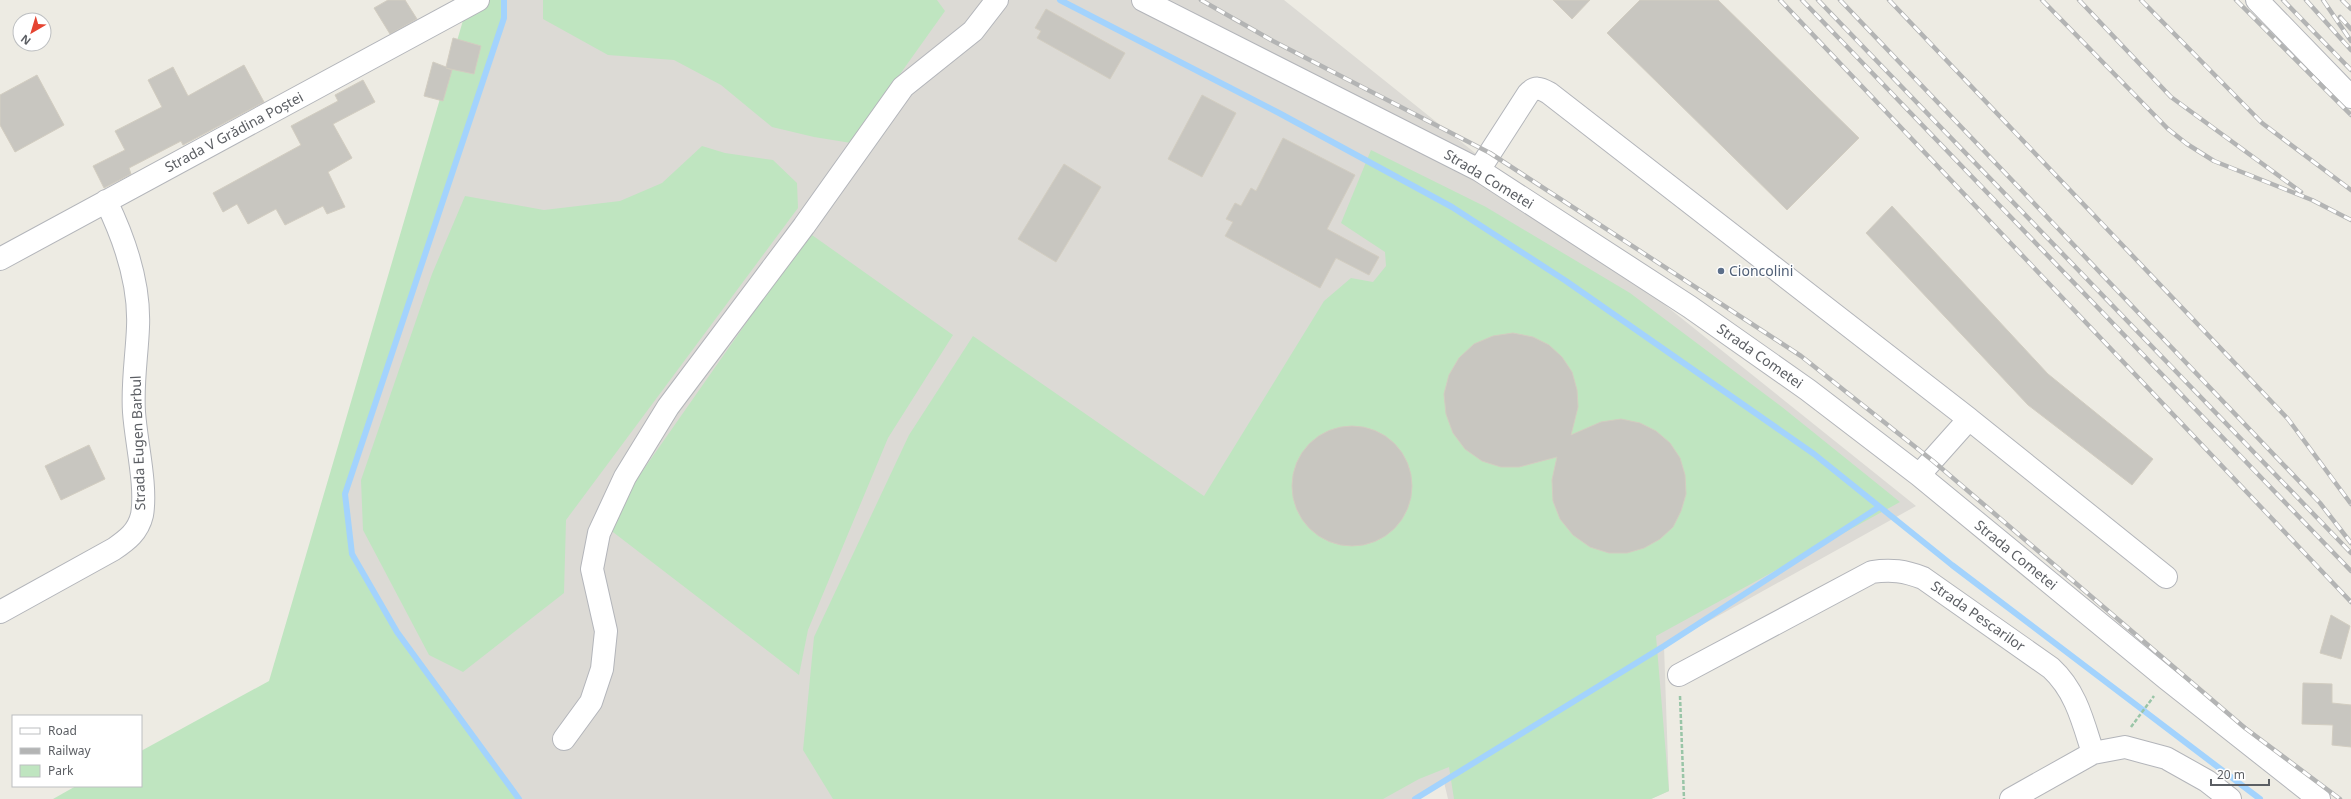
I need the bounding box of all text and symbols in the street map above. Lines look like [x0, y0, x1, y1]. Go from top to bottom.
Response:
north arrow [12, 12, 52, 52]
text: N [17, 32, 34, 49]
street label: Strada V Grădina Poștei [161, 87, 306, 176]
street label: Strada Cometei [1441, 144, 1537, 213]
place label: Cioncolini [1729, 261, 1793, 280]
marker: Cioncolini [1716, 266, 1726, 276]
street label: Strada Cometei [1713, 319, 1807, 392]
street label: Strada Eugen Barbul [126, 375, 149, 511]
street label: Strada Cometei [1971, 515, 2062, 594]
street label: Strada Pescarilor [1927, 576, 2029, 655]
legend [12, 715, 142, 787]
text: Road [48, 722, 77, 739]
text: Railway [48, 742, 92, 759]
scale bar [2211, 761, 2269, 787]
text: Park [48, 762, 74, 779]
text: 20 m [2217, 766, 2245, 783]

